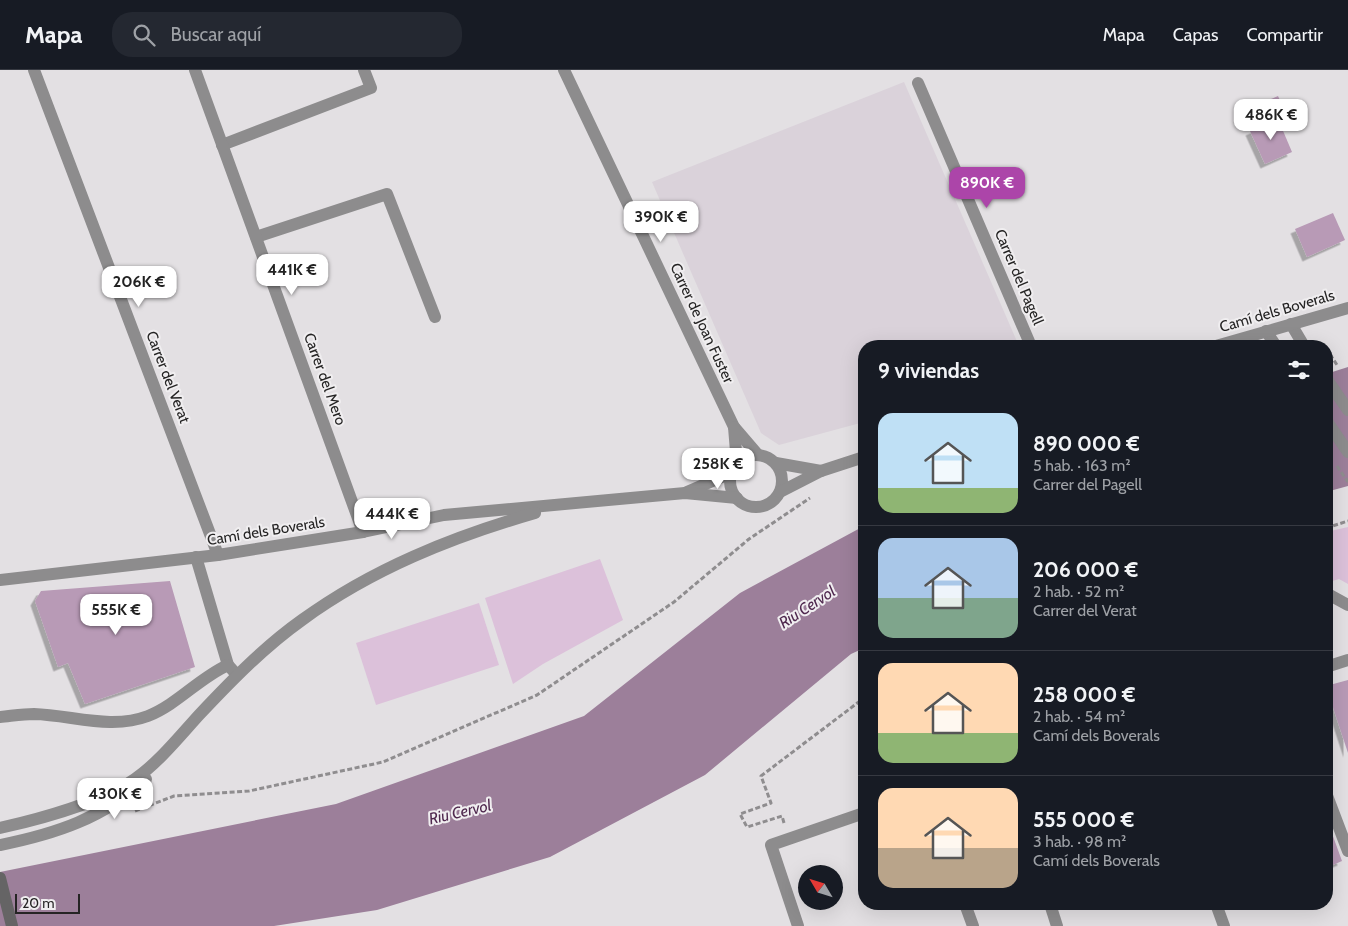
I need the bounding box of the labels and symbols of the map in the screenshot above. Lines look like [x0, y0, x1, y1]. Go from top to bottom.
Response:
pin: 486K € [1230, 98, 1312, 141]
pin: 890K € [946, 166, 1028, 209]
pin: 390K € [620, 200, 702, 243]
street label: Carrer del Pagell [991, 226, 1047, 328]
pin: 441K € [251, 254, 333, 296]
street label: Carrer de Joan Fuster [666, 260, 738, 386]
pin: 206K € [98, 266, 180, 308]
street label: Camí dels Boverals [1217, 286, 1337, 336]
street label: Carrer del Verat [142, 328, 194, 426]
street label: Carrer del Mero [300, 330, 350, 428]
pin: 258K € [677, 448, 759, 490]
pin: 444K € [351, 498, 433, 540]
street label: Camí dels Boverals [206, 513, 326, 549]
water label: Riu Cervol [775, 582, 839, 632]
pin: 555K € [75, 594, 157, 636]
pin: 430K € [74, 778, 156, 820]
water label: Riu Cervol [427, 796, 493, 828]
north arrow [798, 865, 842, 910]
scale bar [15, 891, 80, 914]

